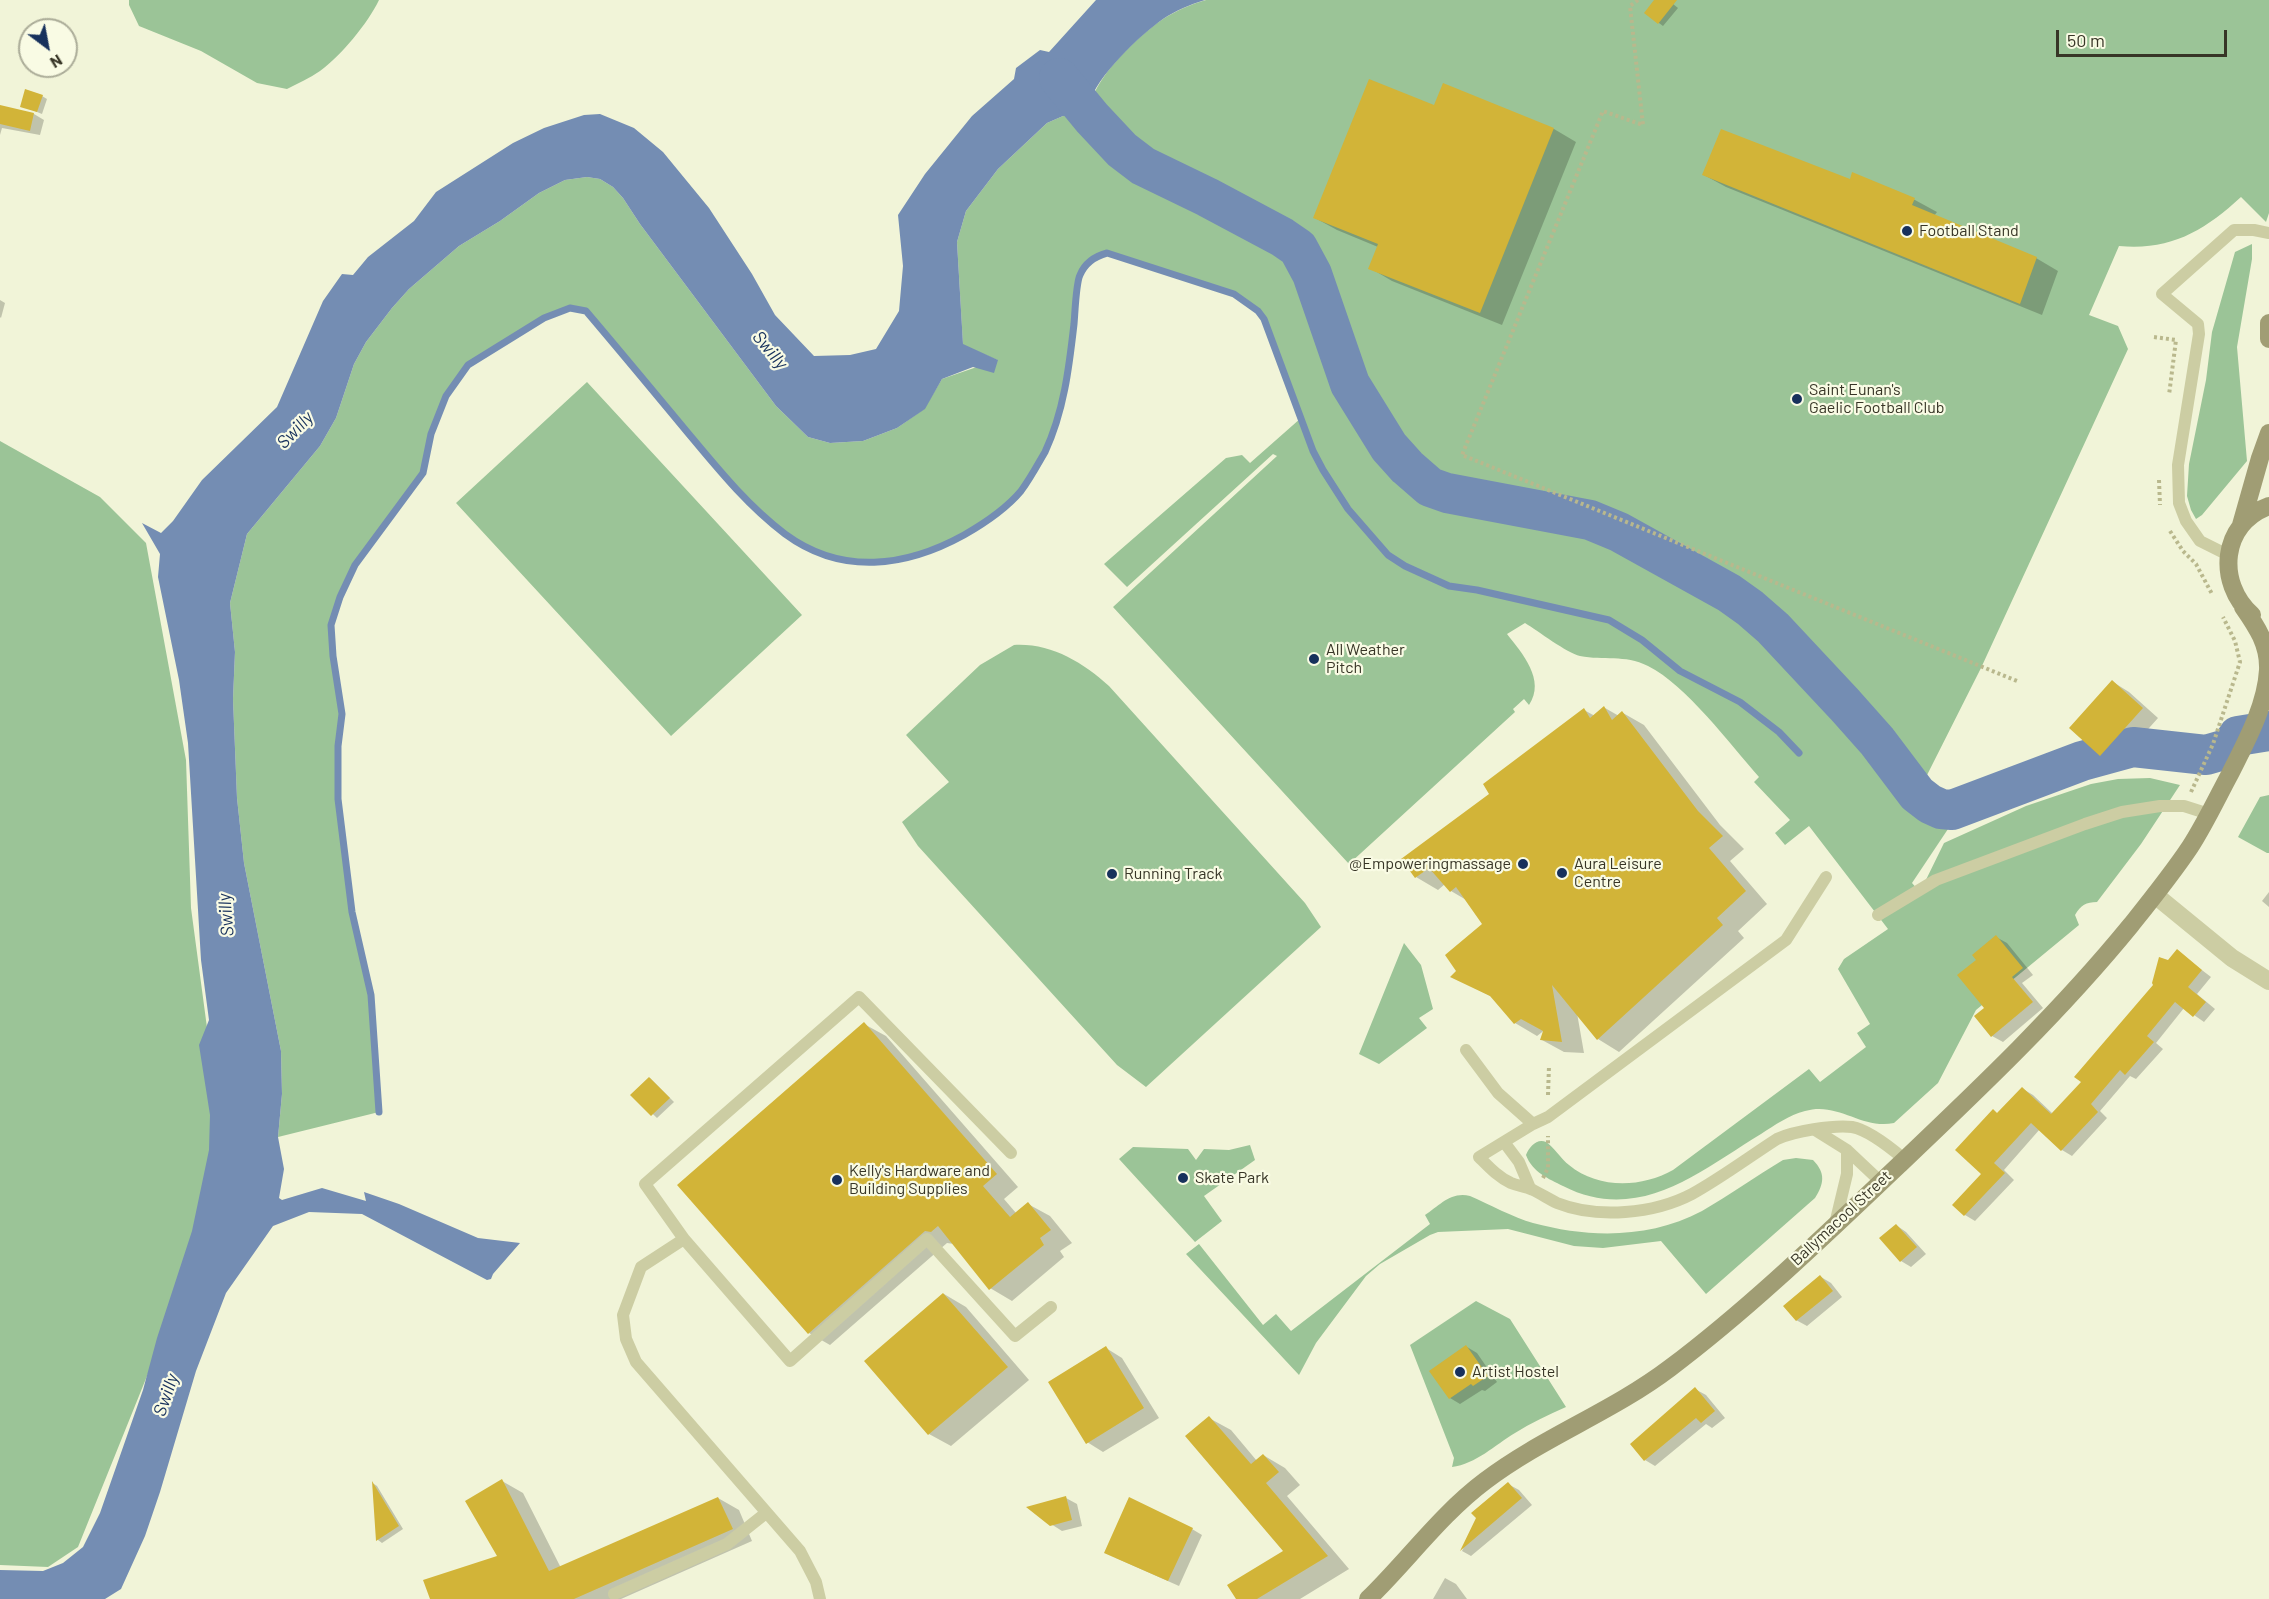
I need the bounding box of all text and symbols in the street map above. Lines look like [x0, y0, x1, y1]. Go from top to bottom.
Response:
north arrow [18, 18, 78, 78]
scale bar [2059, 18, 2230, 56]
text: 50 m [2067, 29, 2105, 51]
text: N [47, 51, 66, 73]
place label: Football Stand [1919, 221, 2019, 241]
marker: Football Stand [1900, 224, 1914, 238]
water label: Swilly [748, 326, 792, 374]
place label: Saint Eunan's Gaelic Football Club [1809, 380, 1944, 418]
marker: Saint Eunan's Gaelic Football Club [1790, 392, 1804, 406]
water label: Swilly [272, 407, 318, 453]
place label: All Weather Pitch [1326, 640, 1405, 678]
marker: All Weather Pitch [1307, 652, 1321, 666]
place label: @Empoweringmassage [1349, 854, 1511, 874]
place label: Aura Leisure Centre [1574, 854, 1662, 892]
marker: @Empoweringmassage [1516, 857, 1530, 871]
place label: Running Track [1124, 864, 1223, 884]
marker: Aura Leisure Centre [1555, 866, 1569, 880]
marker: Running Track [1105, 867, 1119, 881]
water label: Swilly [213, 892, 239, 938]
place label: Kelly's Hardware and Building Supplies [849, 1161, 990, 1199]
street label: Ballymacool Street [1787, 1166, 1895, 1270]
place label: Skate Park [1195, 1168, 1269, 1188]
marker: Skate Park [1176, 1171, 1190, 1185]
marker: Kelly's Hardware and Building Supplies [830, 1173, 844, 1187]
place label: Artist Hostel [1472, 1362, 1559, 1382]
marker: Artist Hostel [1453, 1365, 1467, 1379]
water label: Swilly [149, 1371, 183, 1419]

